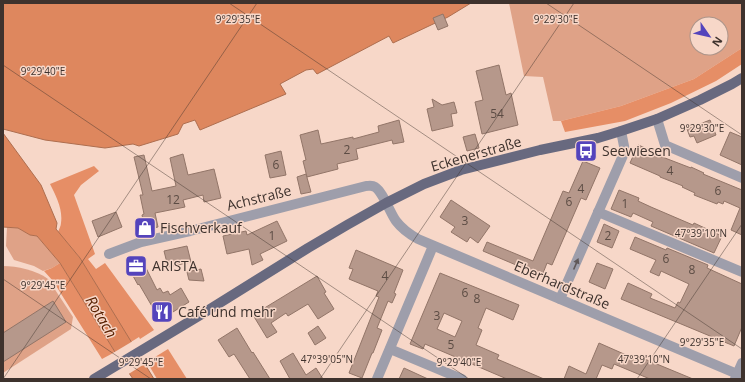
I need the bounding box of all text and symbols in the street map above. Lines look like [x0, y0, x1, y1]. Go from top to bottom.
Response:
text: 9°29'35"E [216, 12, 260, 26]
text: 9°29'30"E [534, 12, 578, 26]
north arrow [689, 16, 729, 56]
text: N [709, 34, 726, 50]
text: 9°29'40"E [21, 64, 65, 78]
house number: 54 [490, 105, 504, 122]
text: 9°29'30"E [680, 121, 724, 135]
street label: Eckenerstraße [428, 131, 524, 176]
bus stop icon: Seewiesen [573, 138, 599, 164]
house number: 2 [344, 141, 351, 158]
place label: Seewiesen [602, 141, 671, 160]
house number: 6 [273, 156, 280, 173]
house number: 4 [667, 162, 674, 179]
street label: Achstraße [225, 180, 293, 215]
house number: 4 [578, 180, 585, 197]
house number: 6 [715, 182, 722, 199]
house number: 12 [166, 191, 180, 208]
house number: 6 [566, 193, 573, 210]
house number: 1 [622, 195, 628, 212]
house number: 3 [462, 212, 469, 229]
shop icon: Fischverkauf [132, 215, 158, 241]
place label: Fischverkauf [160, 218, 243, 237]
text: 47°39'10"N [675, 226, 727, 240]
house number: 1 [269, 227, 275, 244]
house number: 2 [605, 227, 612, 244]
house number: 6 [663, 250, 670, 267]
office icon: ARISTA [123, 253, 149, 279]
place label: ARISTA [152, 256, 198, 275]
street label: Eberhardstraße [511, 256, 613, 313]
one-way arrow [573, 258, 579, 269]
house number: 8 [689, 261, 696, 278]
house number: 4 [382, 267, 389, 284]
text: 9°29'45"E [21, 278, 65, 292]
house number: 6 [462, 284, 469, 301]
house number: 8 [474, 290, 481, 307]
water label: Rotach [81, 292, 122, 341]
restaurant icon: Café und mehr [149, 299, 175, 325]
place label: Café und mehr [178, 302, 276, 321]
house number: 3 [434, 307, 441, 324]
text: 9°29'35"E [680, 335, 724, 349]
house number: 5 [448, 336, 455, 353]
text: 47°39'05"N [301, 352, 353, 366]
text: 47°39'10"N [618, 352, 670, 366]
text: 9°29'45"E [119, 355, 163, 369]
text: 9°29'40"E [437, 355, 481, 369]

